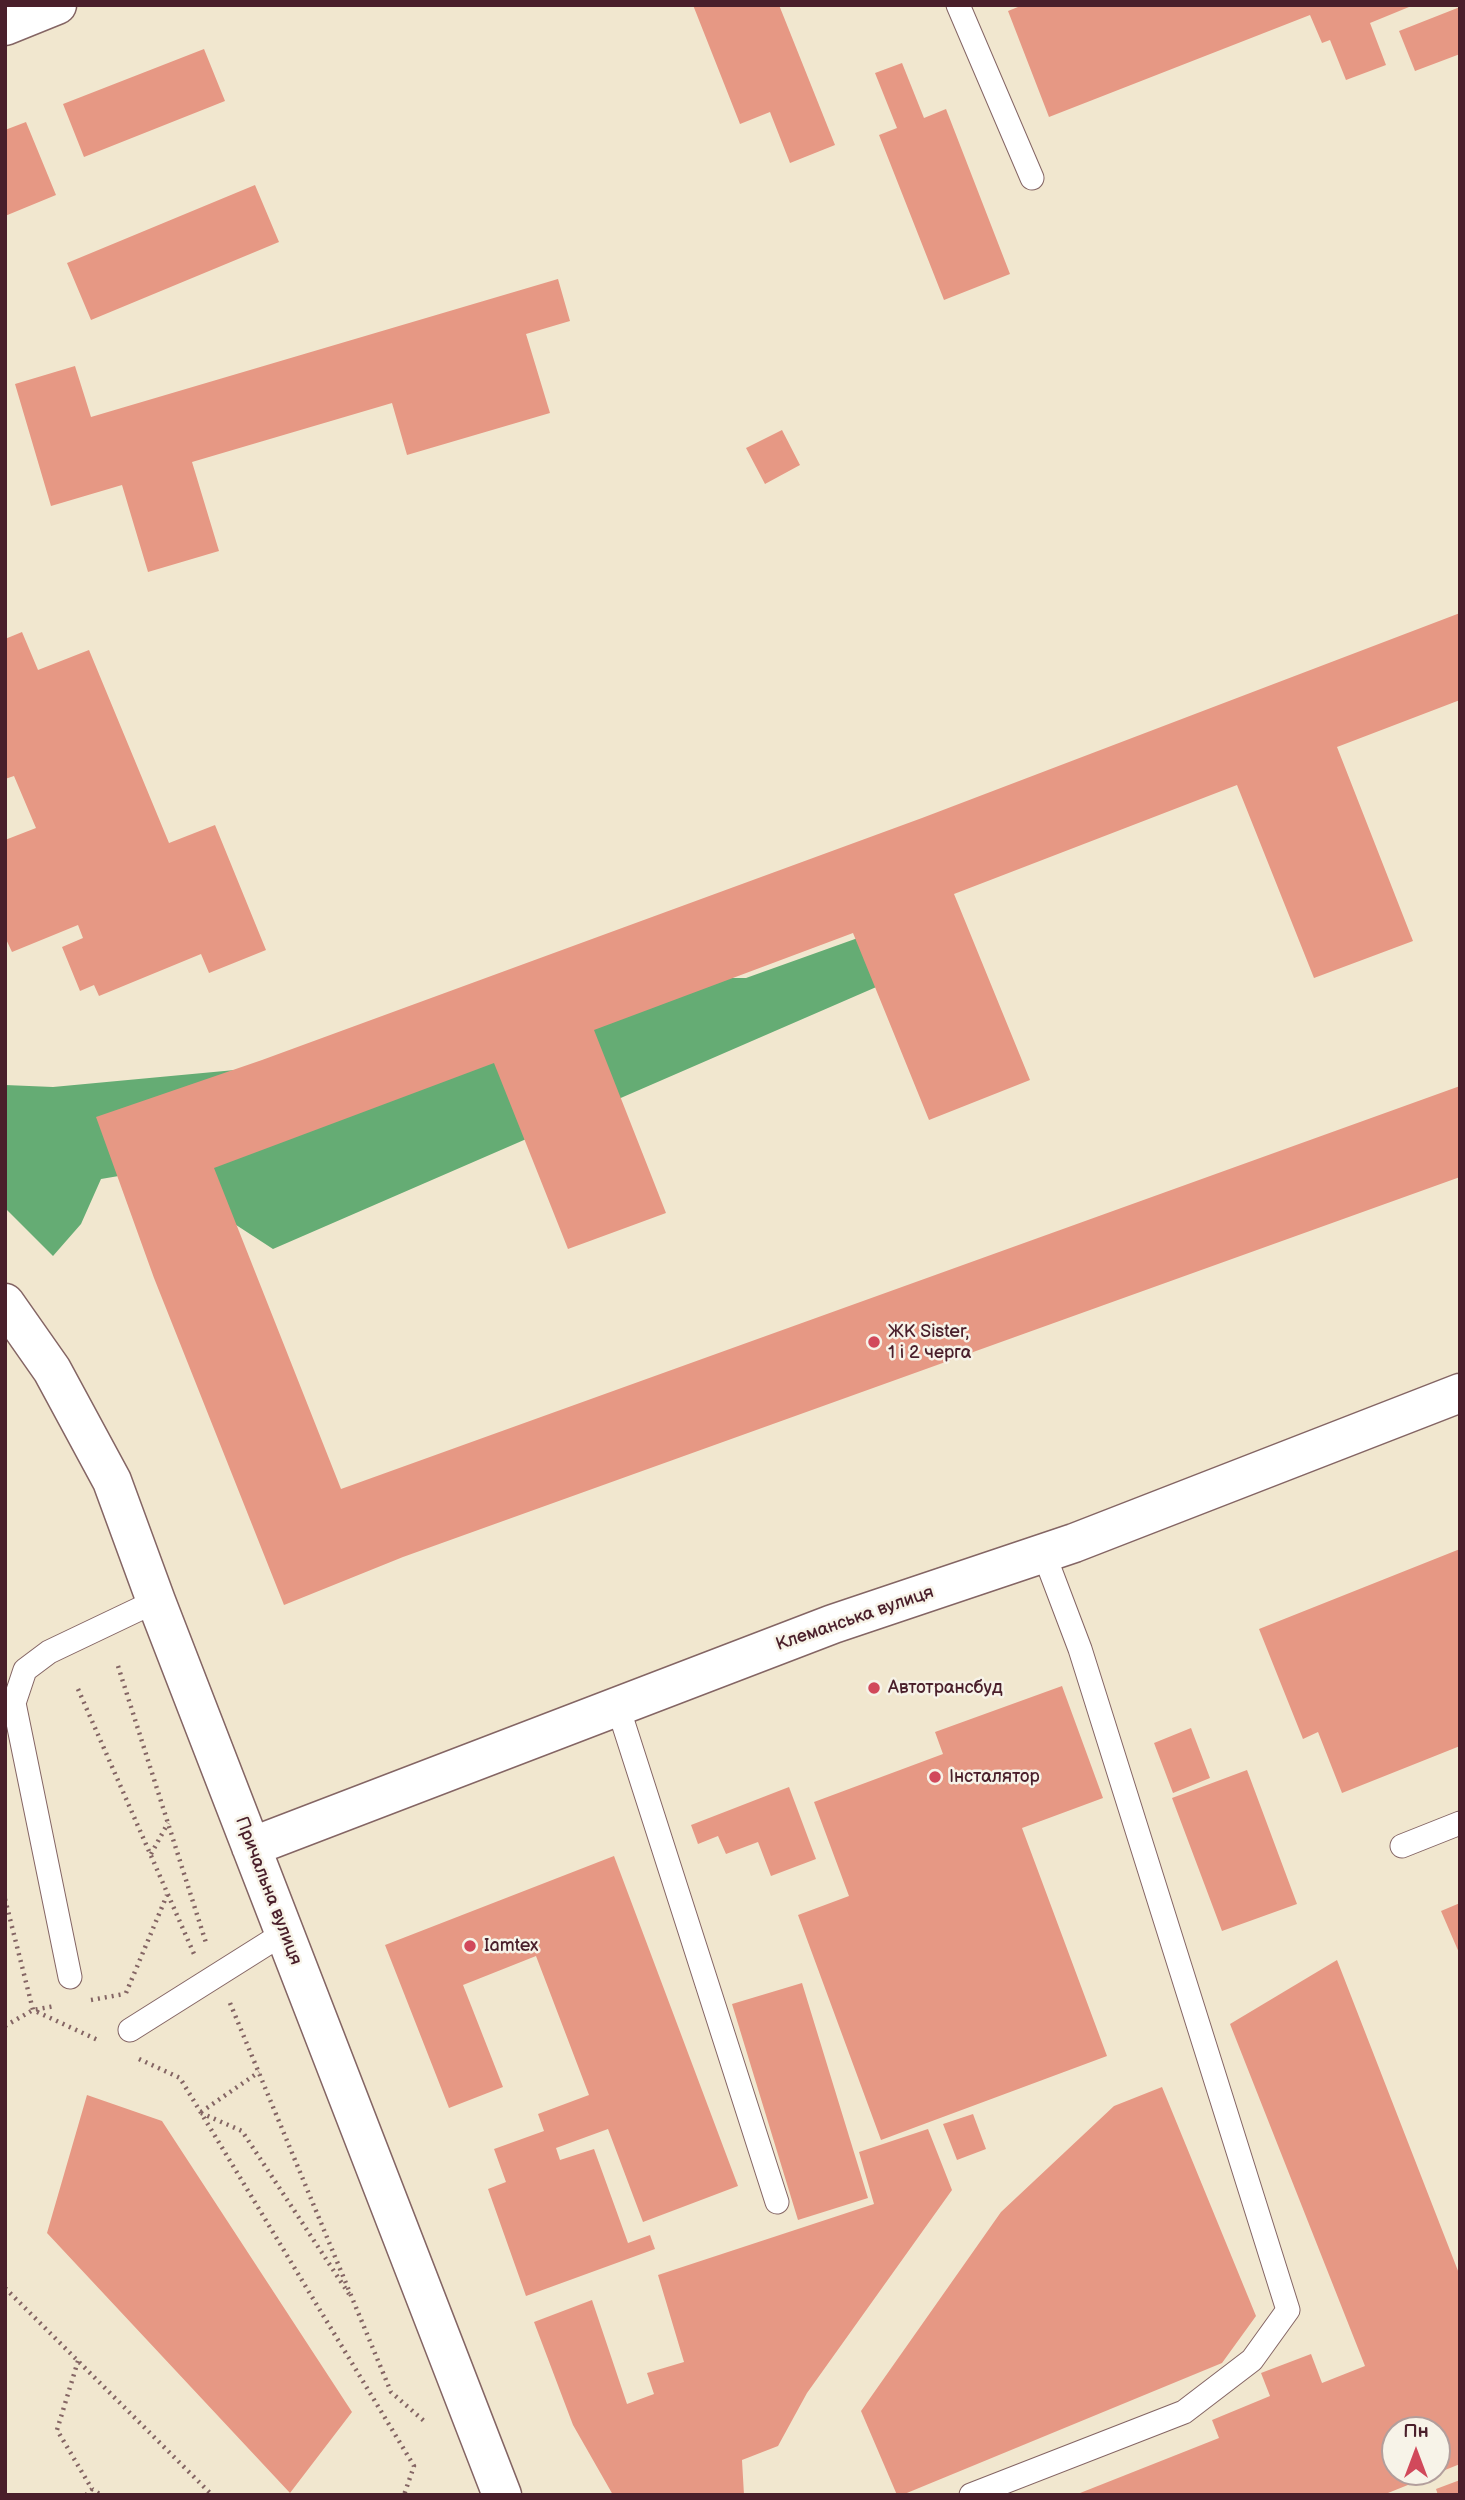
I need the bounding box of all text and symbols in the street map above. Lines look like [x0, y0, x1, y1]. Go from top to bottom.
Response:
place label: ЖК Sister, 1 і 2 черга [888, 1321, 971, 1364]
marker: ЖК Sister, 1 і 2 черга [866, 1334, 882, 1350]
street label: Клеманська вулиця [773, 1582, 937, 1656]
place label: Автотрансбуд [888, 1677, 1003, 1699]
marker: Автотрансбуд [866, 1680, 882, 1696]
place label: Інсталятор [949, 1766, 1040, 1788]
marker: Інсталятор [927, 1769, 943, 1785]
street label: Причальна вулиця [230, 1814, 306, 1968]
place label: Iamtex [484, 1935, 539, 1957]
marker: Iamtex [462, 1938, 478, 1954]
north arrow [1381, 2416, 1451, 2486]
text: Пн [1403, 2420, 1429, 2443]

